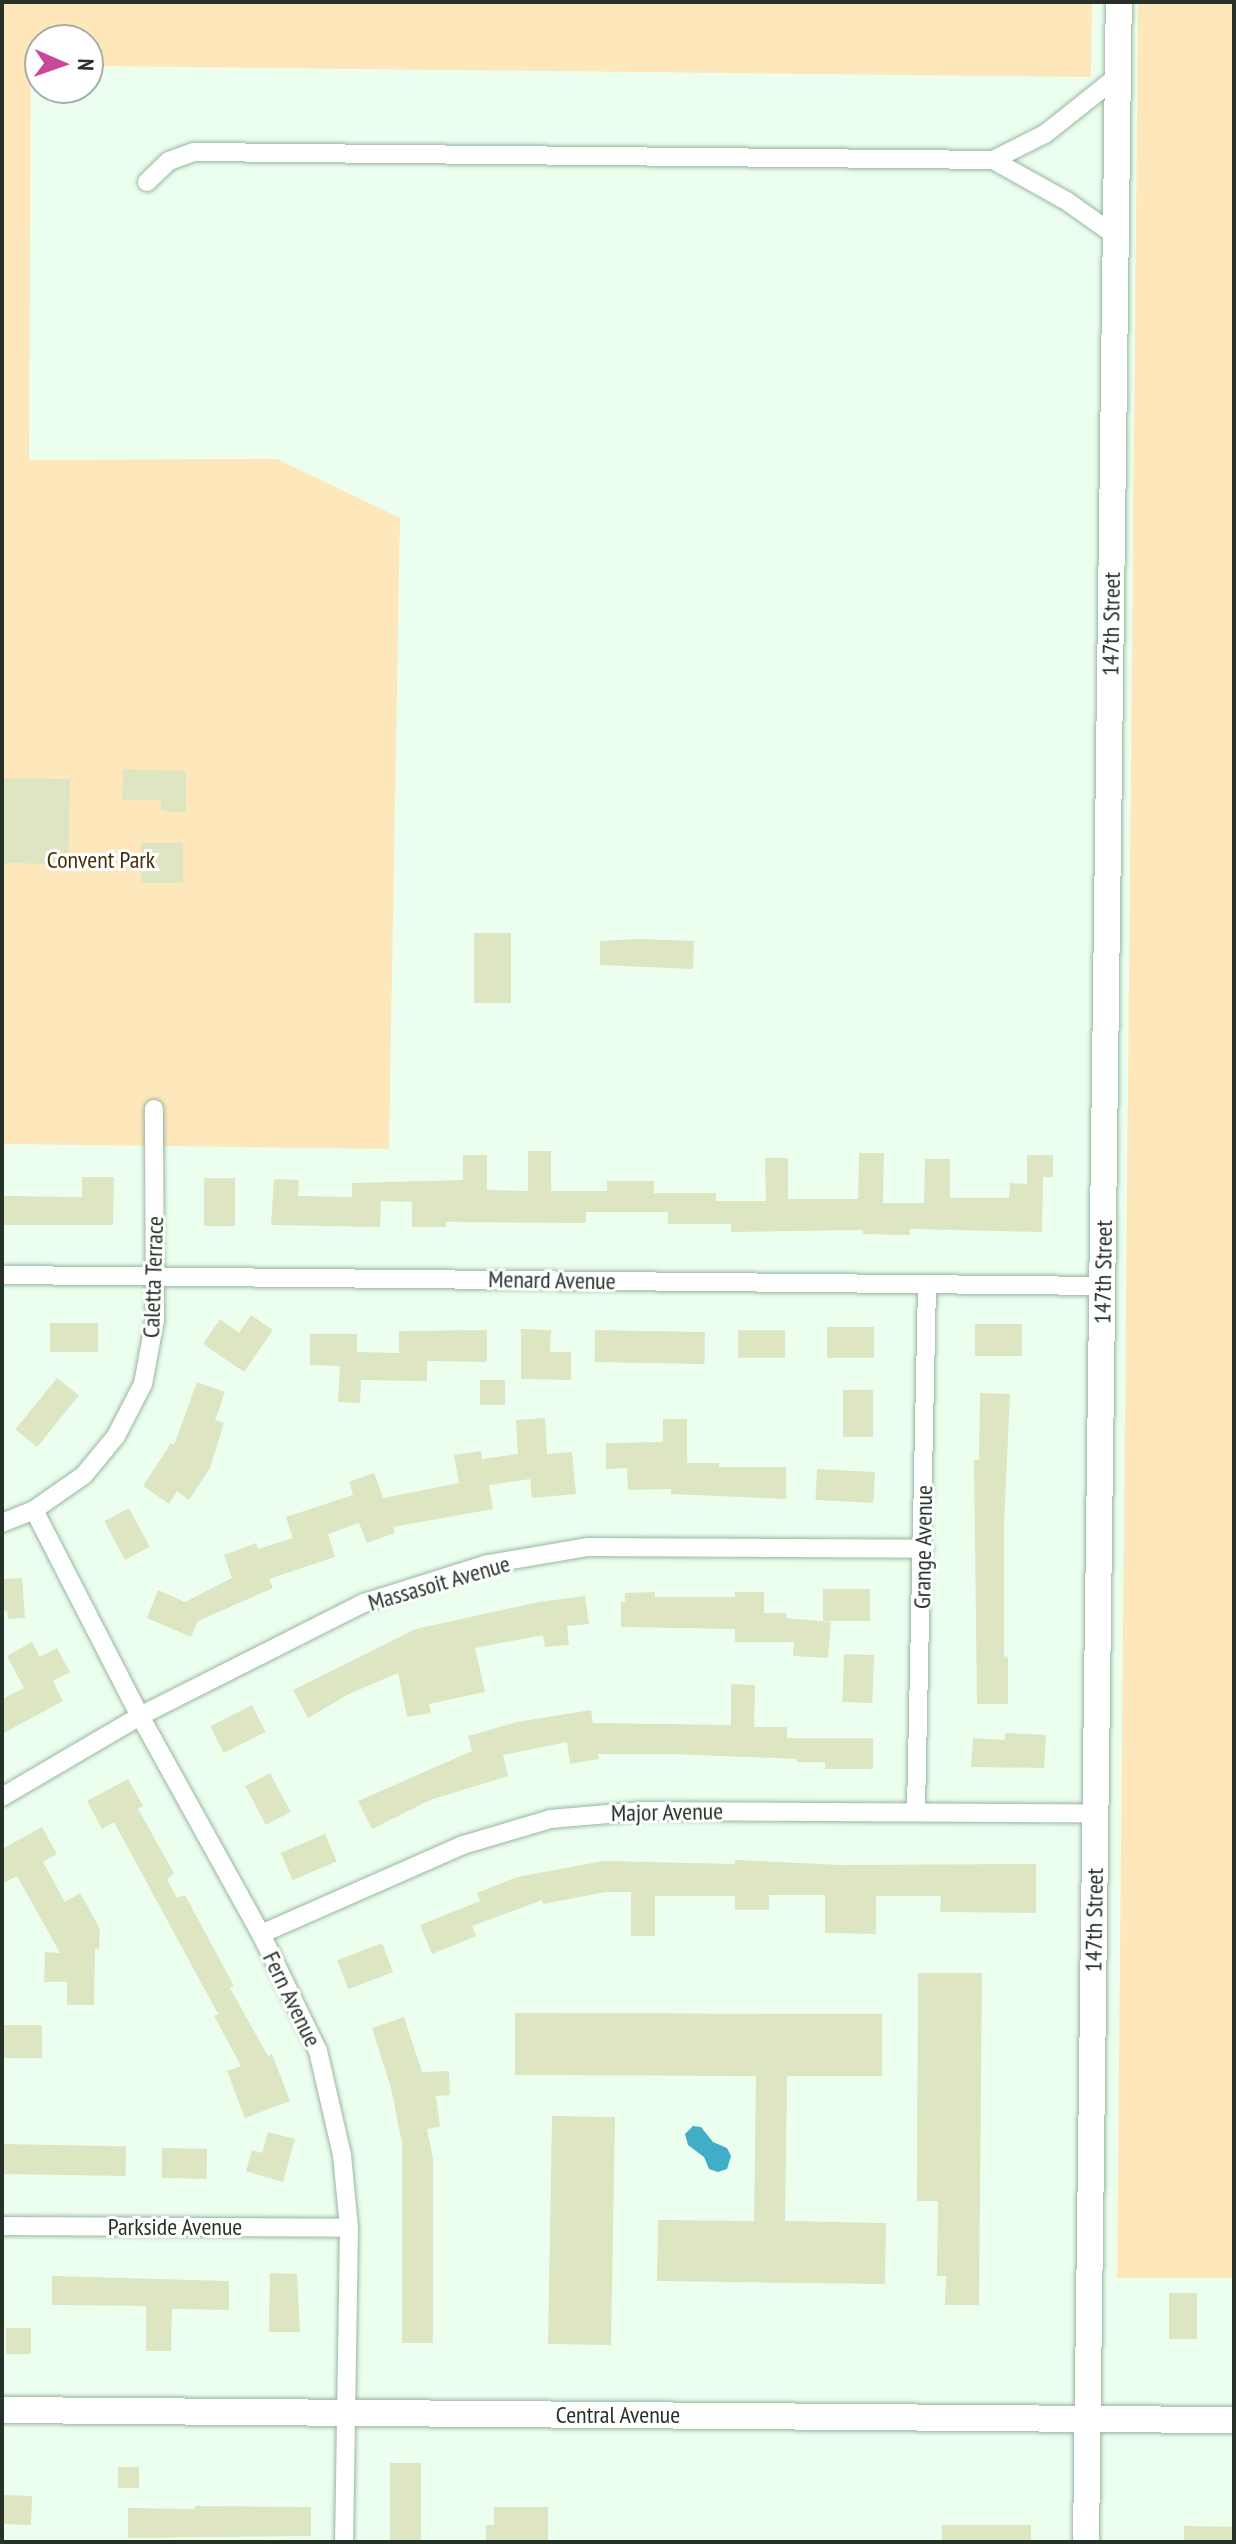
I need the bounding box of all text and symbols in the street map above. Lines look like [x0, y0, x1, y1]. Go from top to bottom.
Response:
north arrow [24, 24, 104, 104]
text: N [72, 58, 100, 71]
street label: 147th Street [1096, 572, 1126, 676]
park label: Convent Park [47, 846, 155, 874]
street label: Caletta Terrace [136, 1215, 170, 1339]
street label: 147th Street [1088, 1220, 1118, 1324]
street label: Menard Avenue [488, 1264, 616, 1296]
street label: Grange Avenue [908, 1484, 938, 1610]
street label: Massasoit Avenue [364, 1549, 514, 1617]
street label: Major Avenue [610, 1797, 724, 1827]
street label: 147th Street [1079, 1868, 1109, 1972]
street label: Fern Avenue [257, 1947, 327, 2051]
street label: Parkside Avenue [107, 2213, 243, 2241]
street label: Central Avenue [556, 2401, 680, 2429]

